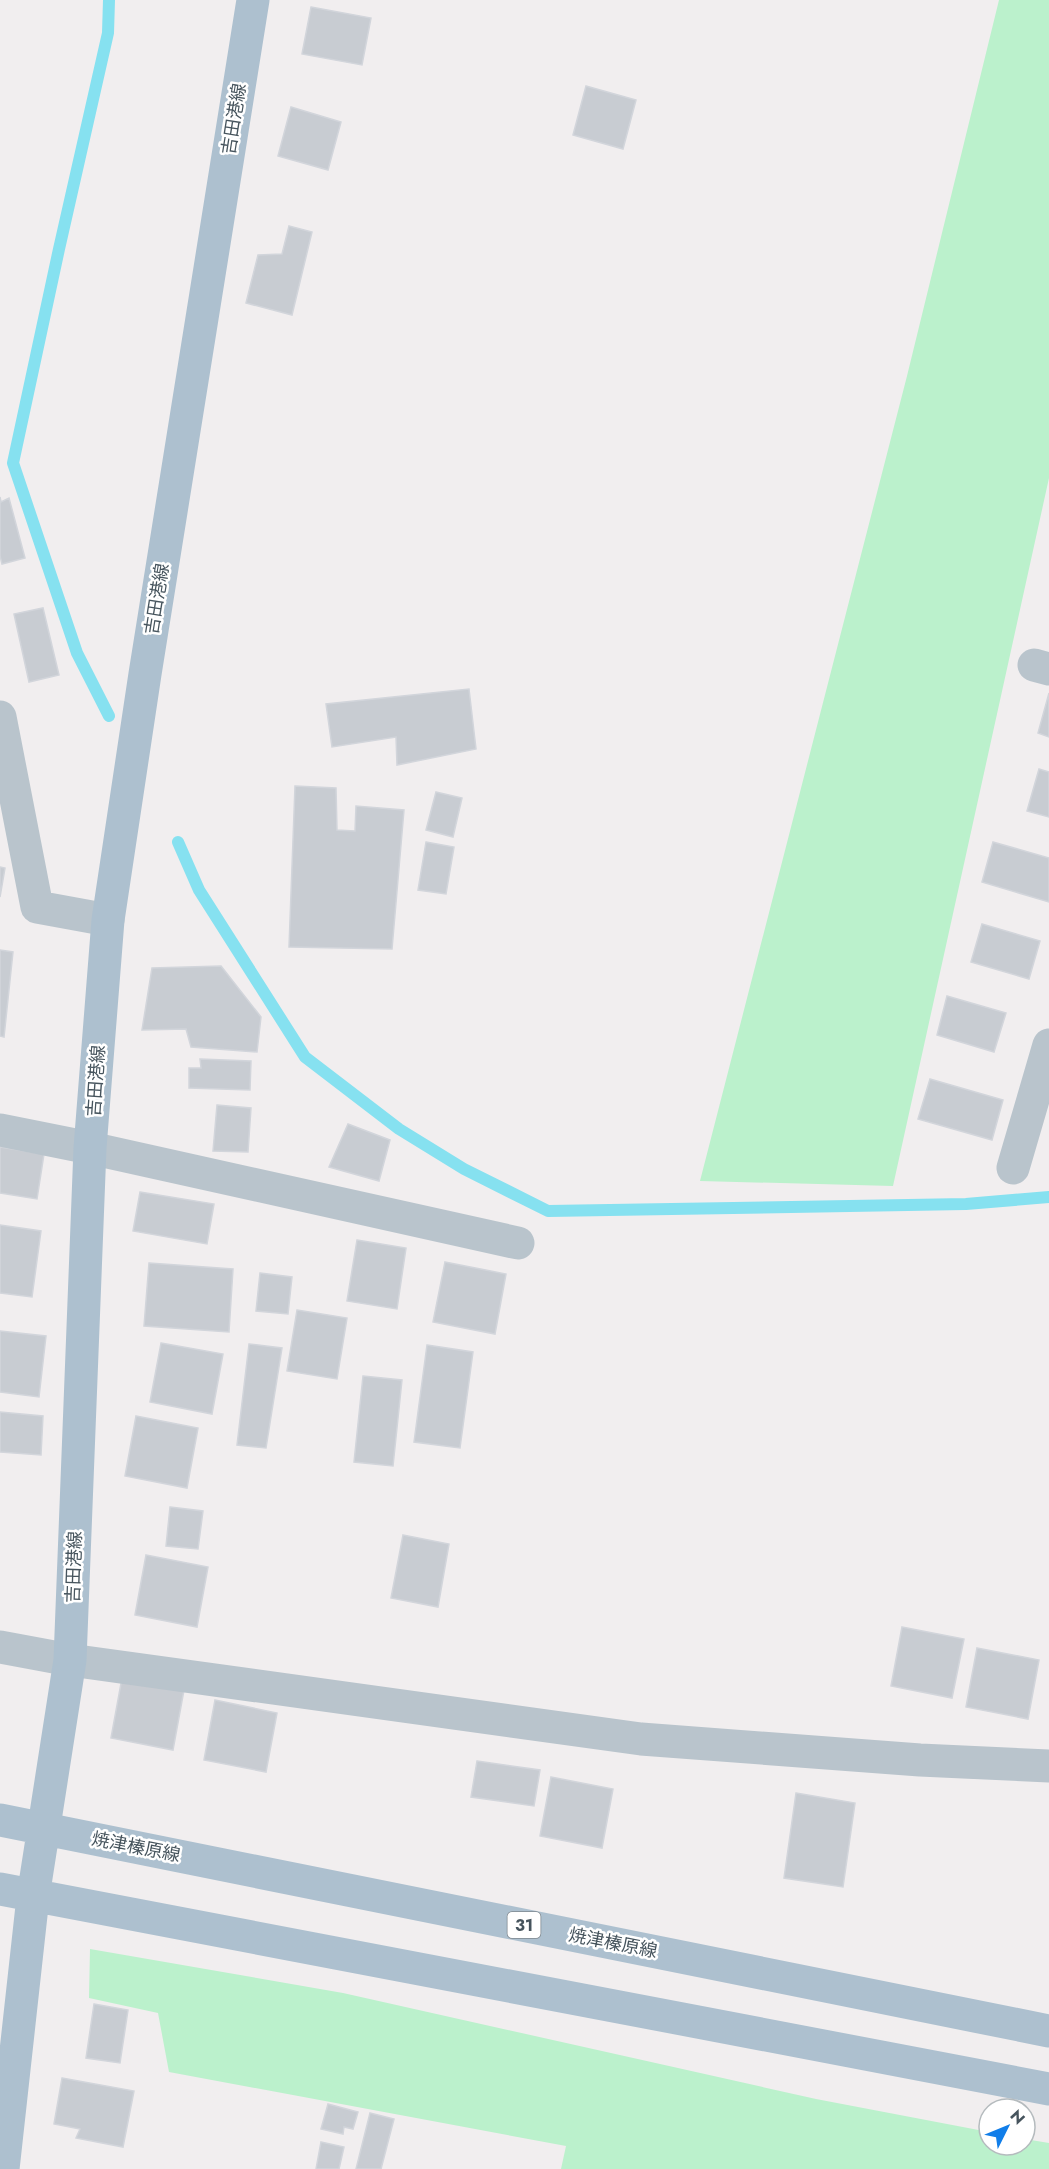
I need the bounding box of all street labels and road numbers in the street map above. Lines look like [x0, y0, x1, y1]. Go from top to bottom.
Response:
street label: 吉田港線 [216, 81, 252, 157]
street label: 吉田港線 [139, 561, 175, 637]
street label: 吉田港線 [81, 1044, 111, 1118]
street label: 吉田港線 [60, 1531, 88, 1603]
street label: 焼津榛原線 [89, 1826, 183, 1868]
road number: 31 [508, 1912, 540, 1938]
street label: 焼津榛原線 [566, 1922, 660, 1964]

